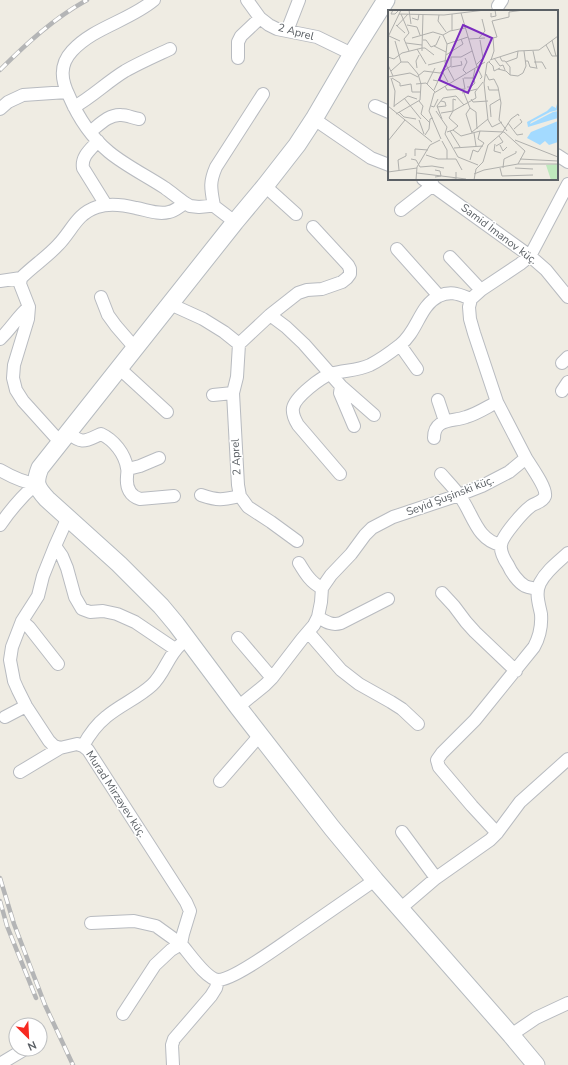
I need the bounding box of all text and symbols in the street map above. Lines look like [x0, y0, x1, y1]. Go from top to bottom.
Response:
inset map [388, 10, 558, 180]
street label: 2 Aprel [276, 20, 316, 44]
street label: Samid İmanov küç. [458, 200, 540, 268]
street label: 2 Aprel [228, 437, 244, 476]
street label: Seyid Şuşinski küç. [404, 472, 496, 520]
street label: Murad Mirzəyev küç. [82, 748, 150, 840]
north arrow [8, 1017, 48, 1057]
text: N [25, 1037, 39, 1054]

